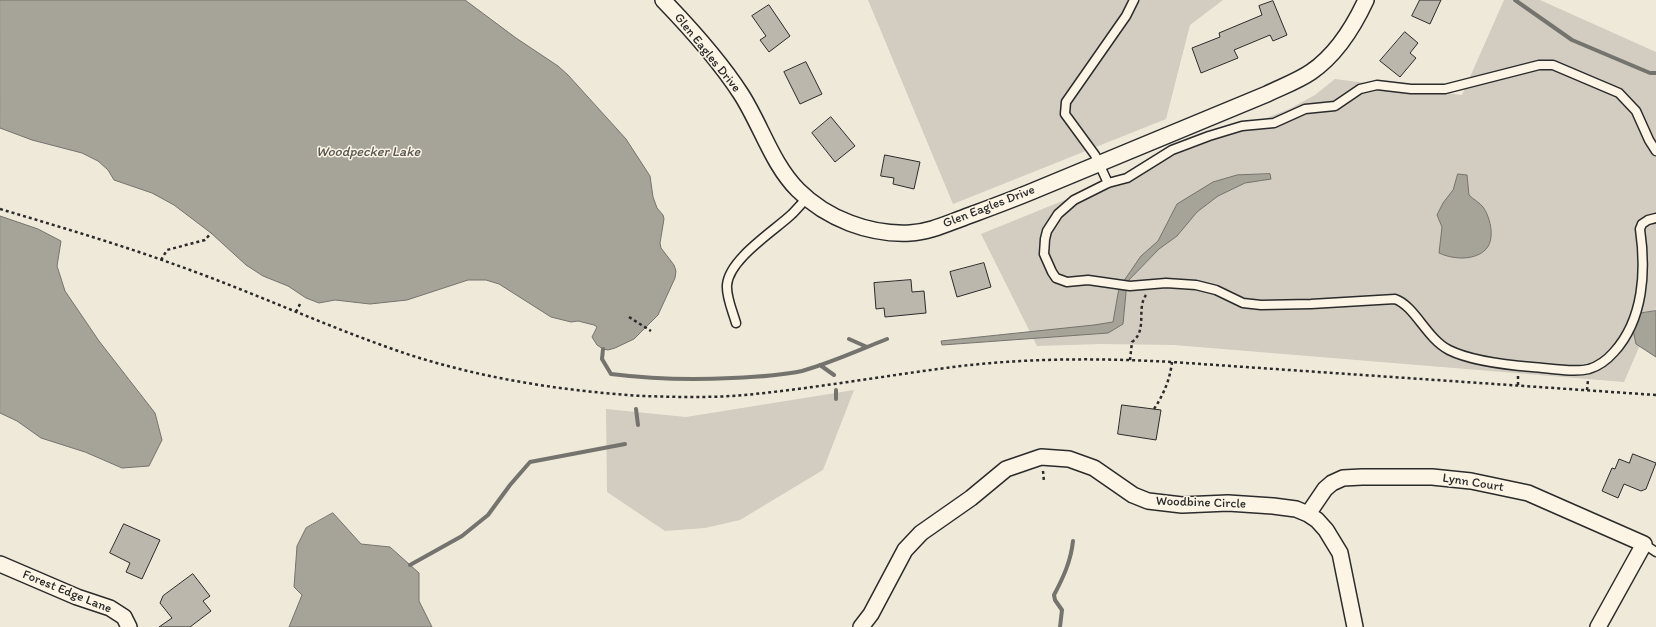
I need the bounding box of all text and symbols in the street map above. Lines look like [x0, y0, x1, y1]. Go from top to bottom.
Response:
street label: Glen Eagles Drive [670, 10, 744, 96]
water label: Woodpecker Lake [316, 144, 420, 160]
street label: Glen Eagles Drive [941, 182, 1037, 232]
street label: Lynn Court [1441, 470, 1505, 496]
street label: Woodbine Circle [1156, 494, 1246, 512]
street label: Forest Edge Lane [20, 567, 114, 617]

